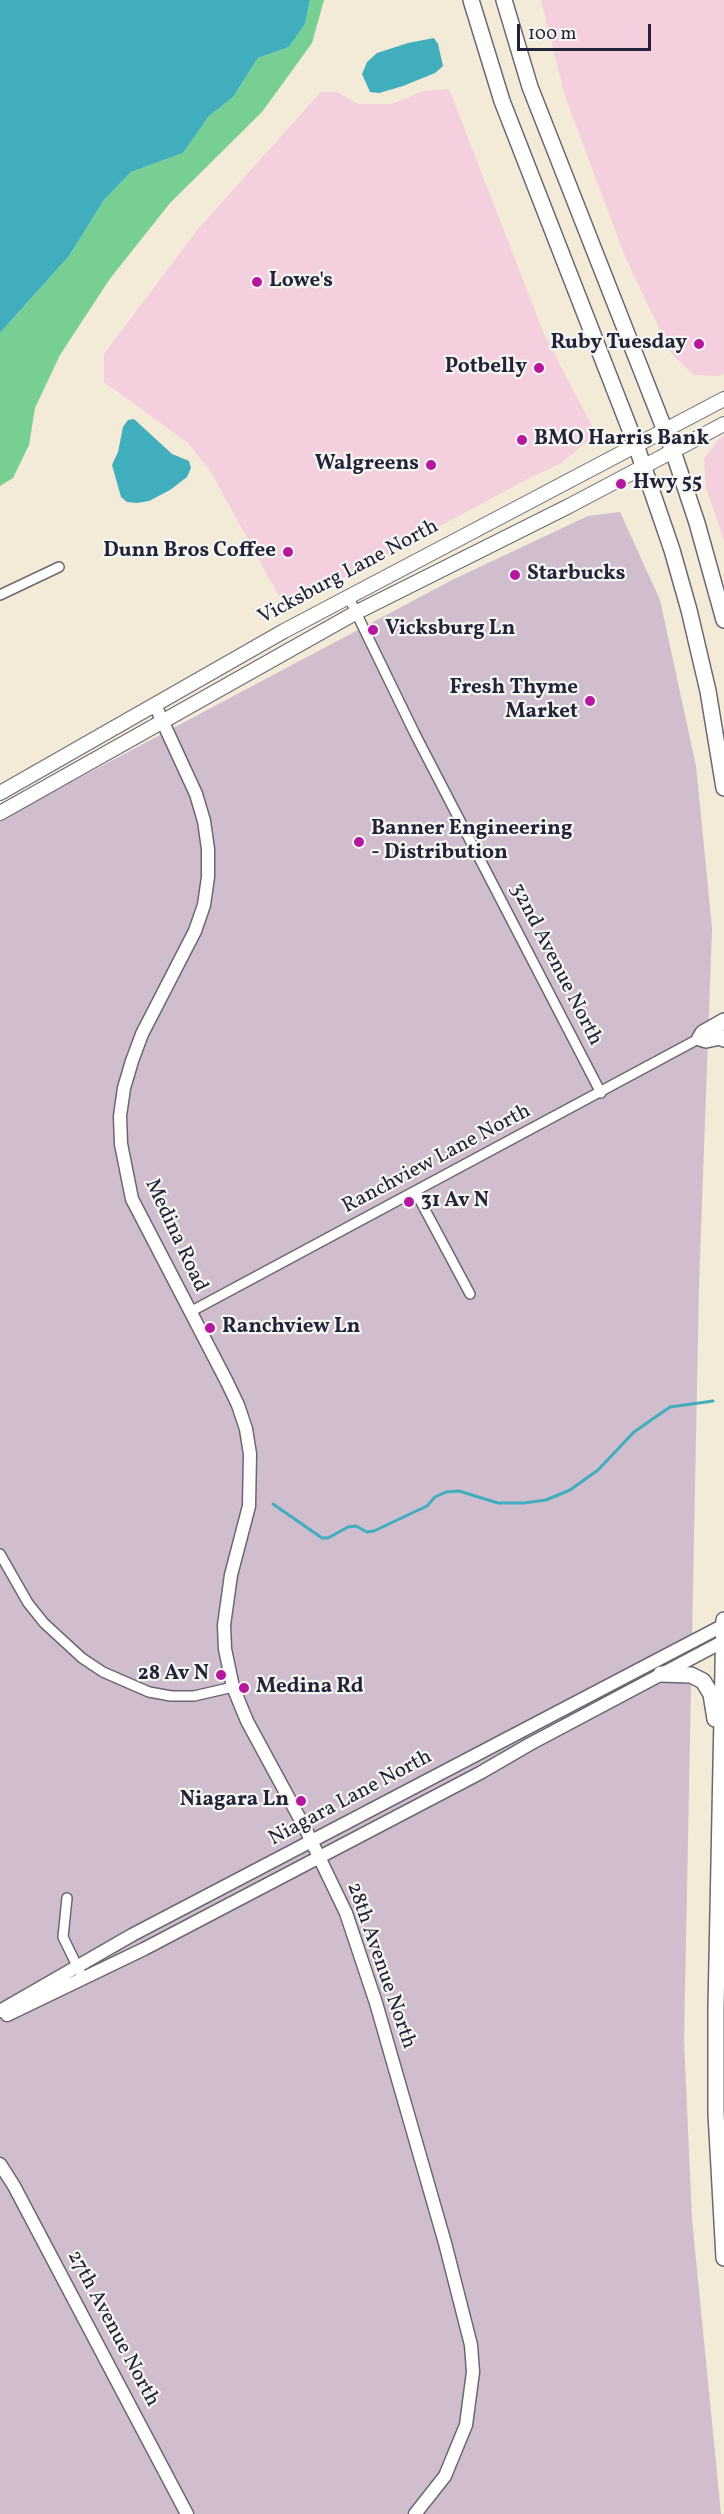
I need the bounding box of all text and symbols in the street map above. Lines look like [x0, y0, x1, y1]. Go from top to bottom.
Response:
scale bar [520, 12, 654, 50]
text: 100 m [528, 22, 577, 47]
place label: Lowe's [269, 269, 333, 295]
marker: Lowe's [250, 275, 264, 289]
place label: Ruby Tuesday [550, 331, 687, 357]
marker: Ruby Tuesday [692, 337, 706, 351]
place label: Potbelly [445, 355, 527, 381]
marker: Potbelly [532, 361, 546, 375]
place label: BMO Harris Bank [534, 427, 709, 453]
marker: BMO Harris Bank [515, 433, 529, 447]
place label: Walgreens [315, 452, 419, 478]
marker: Walgreens [424, 458, 438, 472]
place label: Hwy 55 [633, 471, 702, 497]
marker: Hwy 55 [614, 477, 628, 491]
street label: Vicksburg Lane North [255, 515, 443, 631]
place label: Dunn Bros Coffee [103, 539, 276, 565]
marker: Dunn Bros Coffee [281, 545, 295, 559]
place label: Starbucks [527, 562, 625, 588]
marker: Starbucks [508, 568, 522, 582]
place label: Vicksburg Ln [385, 617, 515, 643]
marker: Vicksburg Ln [366, 623, 380, 637]
place label: Fresh Thyme Market [450, 676, 578, 726]
marker: Fresh Thyme Market [583, 694, 597, 708]
place label: Banner Engineering - Distribution [371, 817, 572, 867]
marker: Banner Engineering - Distribution [352, 835, 366, 849]
street label: 32nd Avenue North [503, 880, 607, 1050]
street label: Ranchview Lane North [338, 1100, 536, 1220]
street label: Medina Road [138, 1175, 212, 1297]
place label: 31 Av N [421, 1189, 489, 1215]
marker: 31 Av N [402, 1195, 416, 1209]
place label: Ranchview Ln [222, 1315, 360, 1341]
marker: Ranchview Ln [203, 1321, 217, 1335]
place label: 28 Av N [138, 1662, 209, 1688]
marker: 28 Av N [214, 1668, 228, 1682]
place label: Medina Rd [256, 1675, 363, 1701]
marker: Medina Rd [237, 1681, 251, 1695]
street label: Niagara Lane North [265, 1745, 437, 1853]
place label: Niagara Ln [180, 1788, 289, 1814]
marker: Niagara Ln [294, 1794, 308, 1808]
street label: 28th Avenue North [340, 1879, 420, 2053]
street label: 27th Avenue North [60, 2247, 164, 2411]

